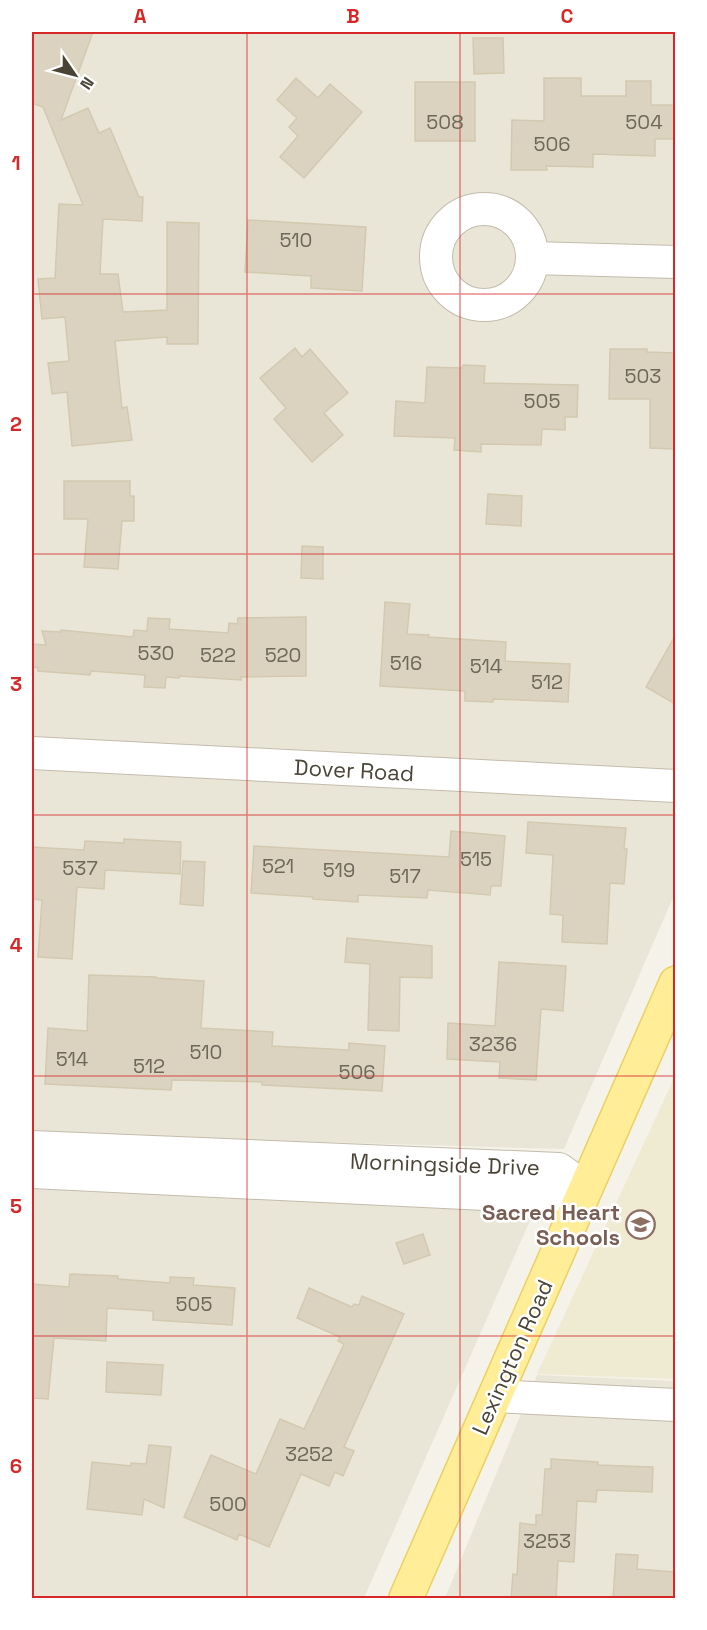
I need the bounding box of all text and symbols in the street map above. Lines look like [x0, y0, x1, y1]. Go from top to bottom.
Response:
text: A [134, 3, 147, 29]
text: B [346, 3, 360, 29]
text: C [561, 3, 574, 29]
north arrow [45, 45, 105, 105]
text: N [75, 73, 99, 94]
house number: 508 [426, 109, 464, 135]
house number: 504 [625, 109, 663, 135]
house number: 506 [533, 131, 571, 157]
text: 1 [11, 150, 21, 176]
house number: 510 [280, 227, 312, 253]
house number: 503 [625, 363, 661, 389]
house number: 505 [524, 388, 560, 414]
text: 2 [10, 411, 22, 437]
house number: 530 [138, 640, 174, 666]
house number: 522 [200, 642, 236, 668]
house number: 520 [265, 642, 301, 668]
house number: 516 [390, 650, 422, 676]
house number: 514 [470, 653, 502, 679]
house number: 512 [531, 669, 563, 695]
text: 3 [10, 671, 22, 697]
street label: Dover Road [293, 753, 415, 787]
house number: 515 [460, 846, 492, 872]
house number: 521 [262, 853, 294, 879]
house number: 537 [62, 855, 98, 881]
house number: 519 [323, 857, 355, 883]
house number: 517 [389, 863, 421, 889]
text: 4 [10, 932, 23, 958]
house number: 3236 [469, 1031, 517, 1057]
house number: 510 [190, 1039, 222, 1065]
house number: 514 [56, 1046, 88, 1072]
house number: 512 [133, 1053, 165, 1079]
house number: 506 [338, 1059, 376, 1085]
street label: Morningside Drive [350, 1147, 540, 1181]
text: 5 [10, 1193, 22, 1219]
place label: Sacred Heart Schools [482, 1198, 620, 1251]
school or university icon: Sacred Heart Schools [625, 1209, 657, 1241]
street label: Lexington Road [465, 1275, 559, 1439]
house number: 505 [176, 1291, 212, 1317]
house number: 3252 [285, 1441, 333, 1467]
text: 6 [10, 1453, 22, 1479]
house number: 500 [209, 1491, 247, 1517]
house number: 3253 [523, 1528, 571, 1554]

